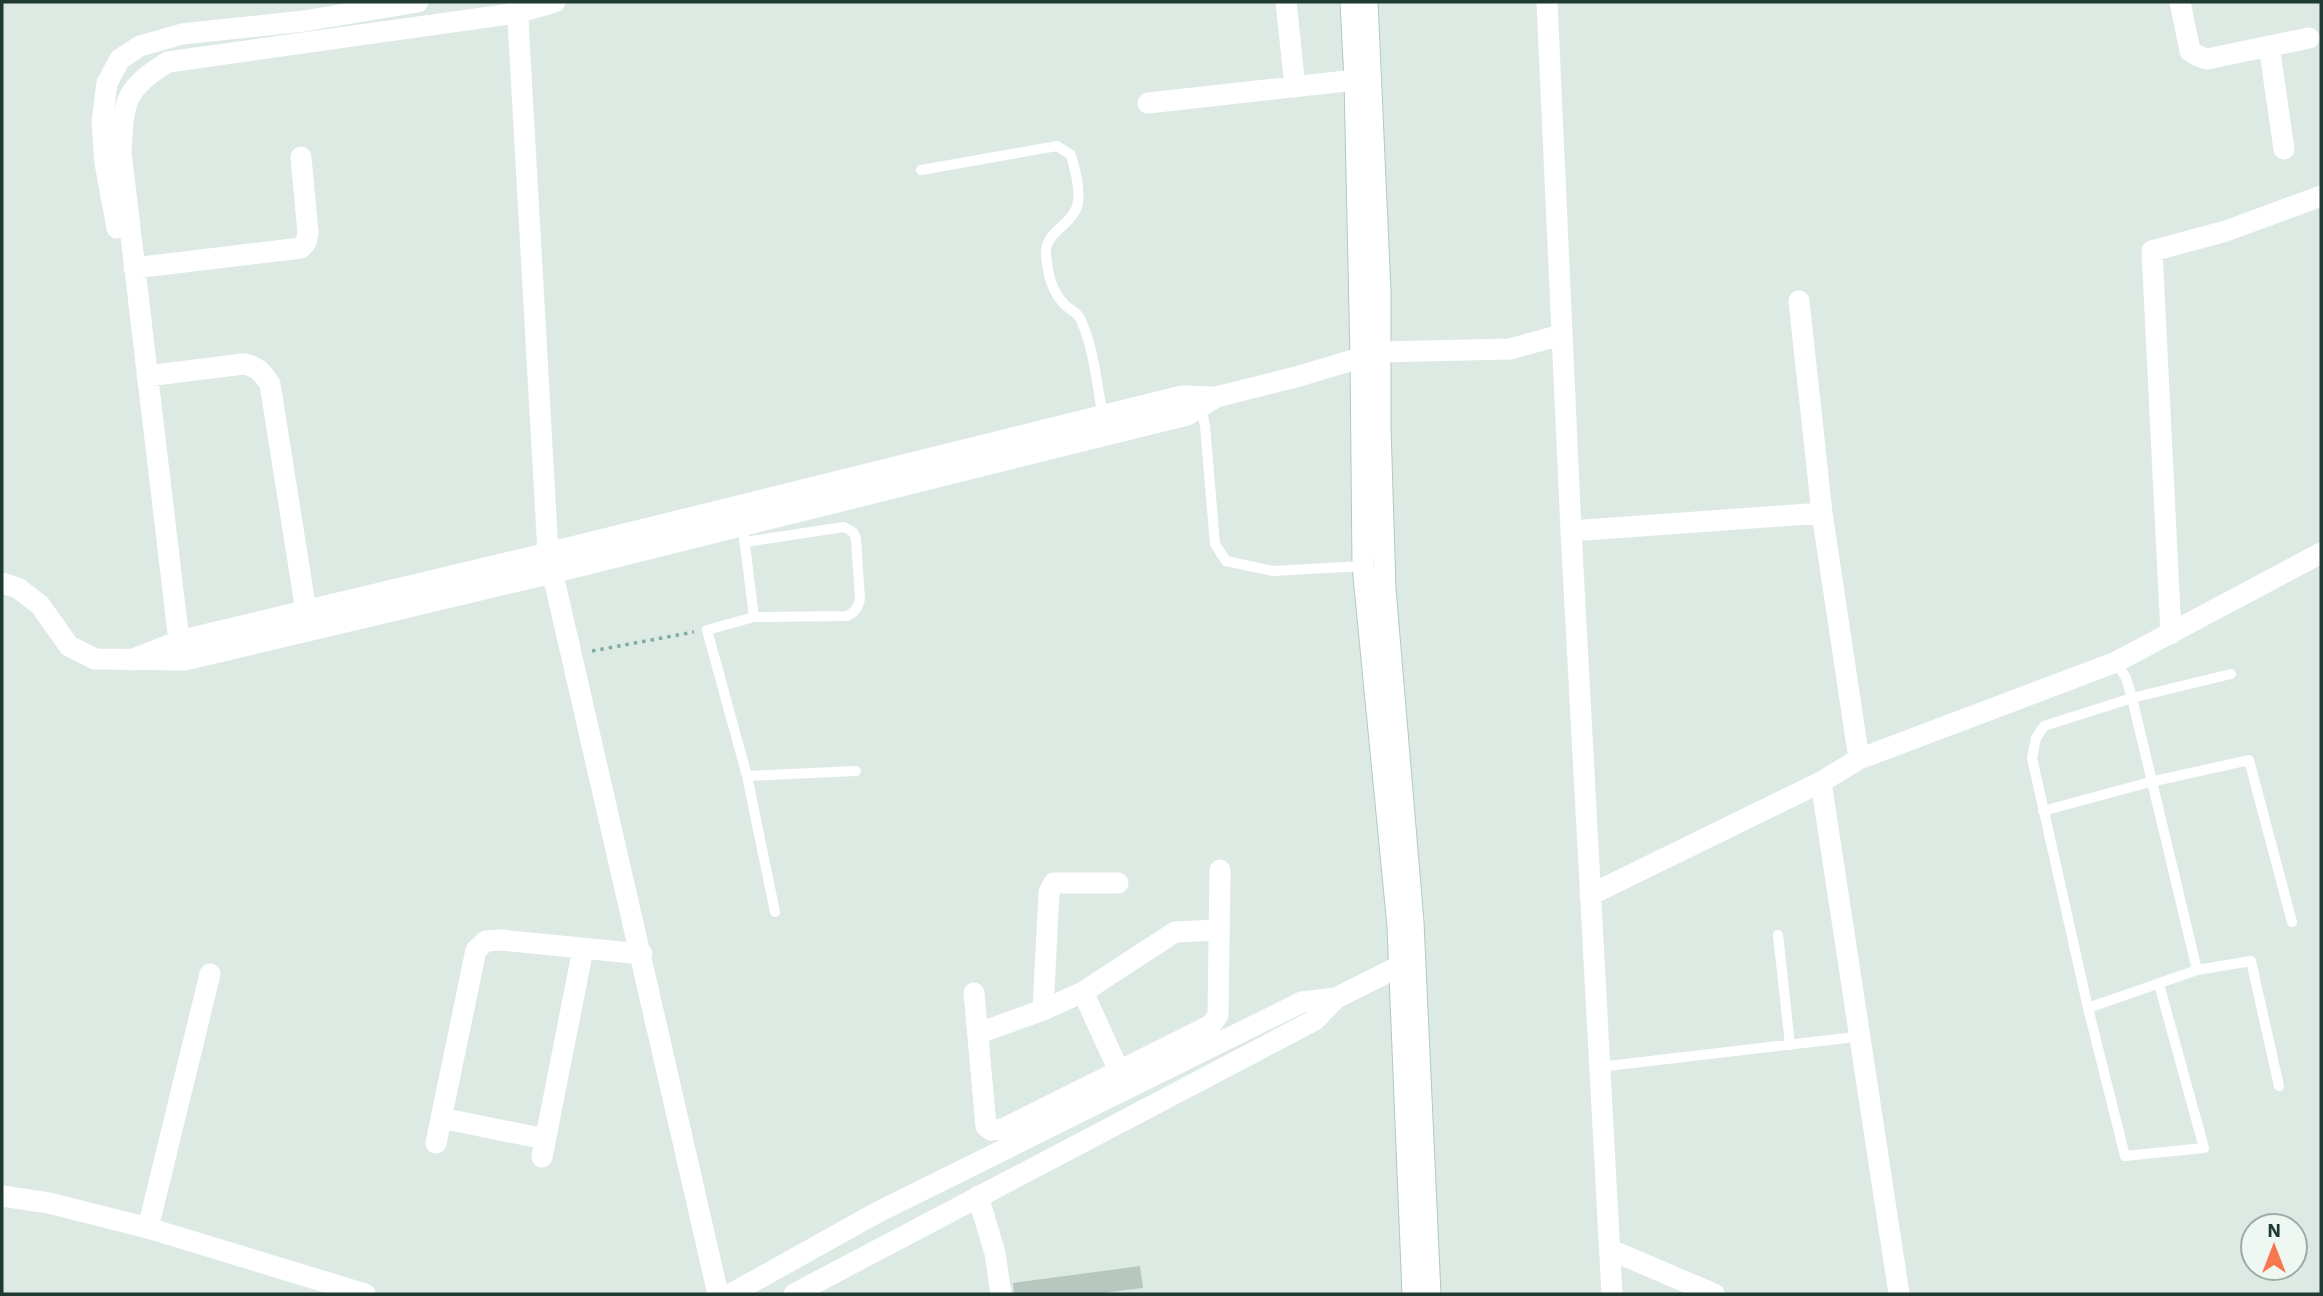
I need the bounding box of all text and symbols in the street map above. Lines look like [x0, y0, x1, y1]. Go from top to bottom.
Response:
north arrow [2239, 1212, 2309, 1282]
text: N [2267, 1218, 2281, 1242]

